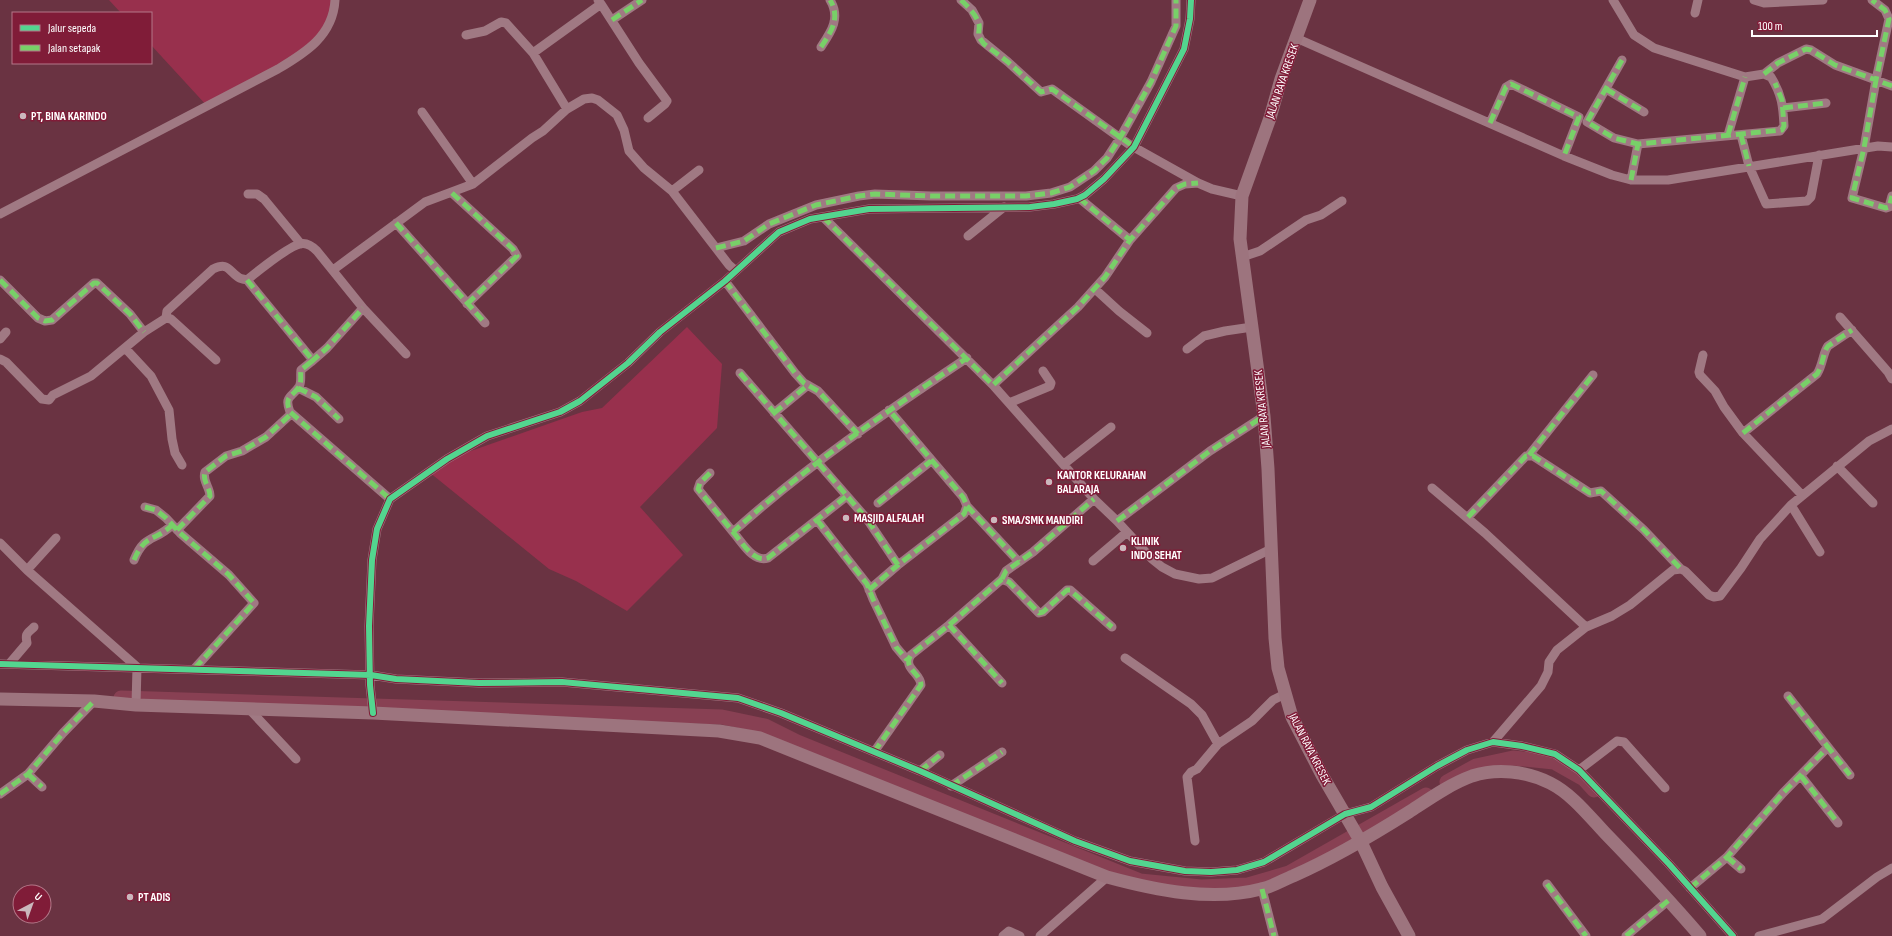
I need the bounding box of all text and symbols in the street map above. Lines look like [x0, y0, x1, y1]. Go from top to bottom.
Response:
legend [12, 12, 152, 64]
scale bar [1752, 12, 1877, 38]
text: 100 m [1758, 19, 1783, 34]
text: Jalur sepeda [47, 21, 97, 36]
text: Jalan setapak [47, 41, 101, 56]
street label: JALAN RAYA KRESEK [1262, 41, 1302, 122]
place label: PT, BINA KARINDO [31, 109, 107, 124]
marker: PT, BINA KARINDO [18, 111, 28, 121]
street label: JALAN RAYA KRESEK [1251, 369, 1274, 450]
place label: KANTOR KELURAHAN BALARAJA [1057, 468, 1146, 497]
marker: KANTOR KELURAHAN BALARAJA [1044, 477, 1054, 487]
place label: MASJID ALFALAH [854, 511, 924, 526]
marker: MASJID ALFALAH [841, 513, 851, 523]
place label: SMA/SMK MANDIRI [1002, 513, 1083, 528]
marker: SMA/SMK MANDIRI [989, 515, 999, 525]
place label: KLINIK INDO SEHAT [1131, 534, 1182, 563]
marker: KLINIK INDO SEHAT [1118, 543, 1128, 553]
street label: JALAN RAYA KRESEK [1285, 710, 1334, 788]
north arrow [12, 884, 52, 924]
text: U [32, 890, 45, 904]
place label: PT ADIS [138, 890, 171, 905]
marker: PT ADIS [125, 892, 135, 902]

